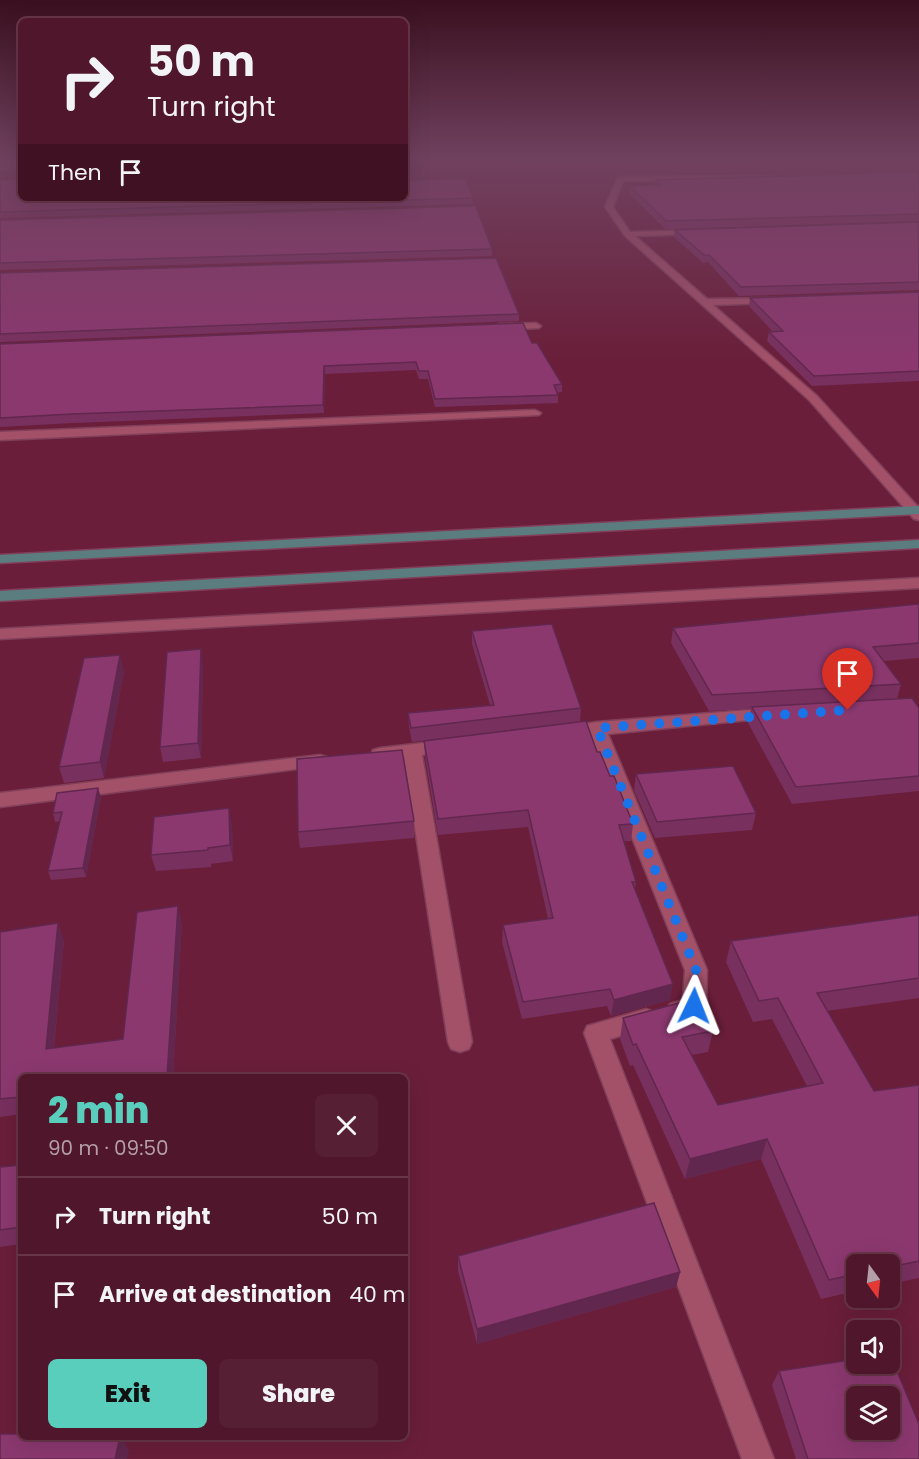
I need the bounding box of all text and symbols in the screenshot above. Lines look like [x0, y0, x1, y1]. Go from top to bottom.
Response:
text: 50 m [147, 32, 255, 91]
icon: right [48, 42, 126, 120]
text: Turn right [147, 88, 276, 125]
icon: arrive [114, 156, 147, 189]
text: Then [48, 157, 102, 188]
pin [822, 648, 873, 710]
icon: arrive [831, 657, 864, 690]
position arrow [662, 974, 726, 1038]
text: 2 min [48, 1085, 150, 1136]
button: close [315, 1094, 378, 1157]
text: 90 m · 09:50 [48, 1134, 169, 1162]
icon: right [48, 1200, 81, 1233]
text: Turn right [99, 1201, 210, 1232]
text: 50 m [322, 1201, 378, 1232]
north arrow [846, 1254, 900, 1308]
map controls [846, 1254, 900, 1440]
icon: arrive [48, 1278, 81, 1311]
text: Arrive at destination [99, 1279, 331, 1310]
text: 40 m [349, 1279, 405, 1310]
button: sound [846, 1320, 900, 1374]
button: Exit [48, 1359, 207, 1428]
button: Share [219, 1359, 378, 1428]
button: layers [846, 1386, 900, 1440]

